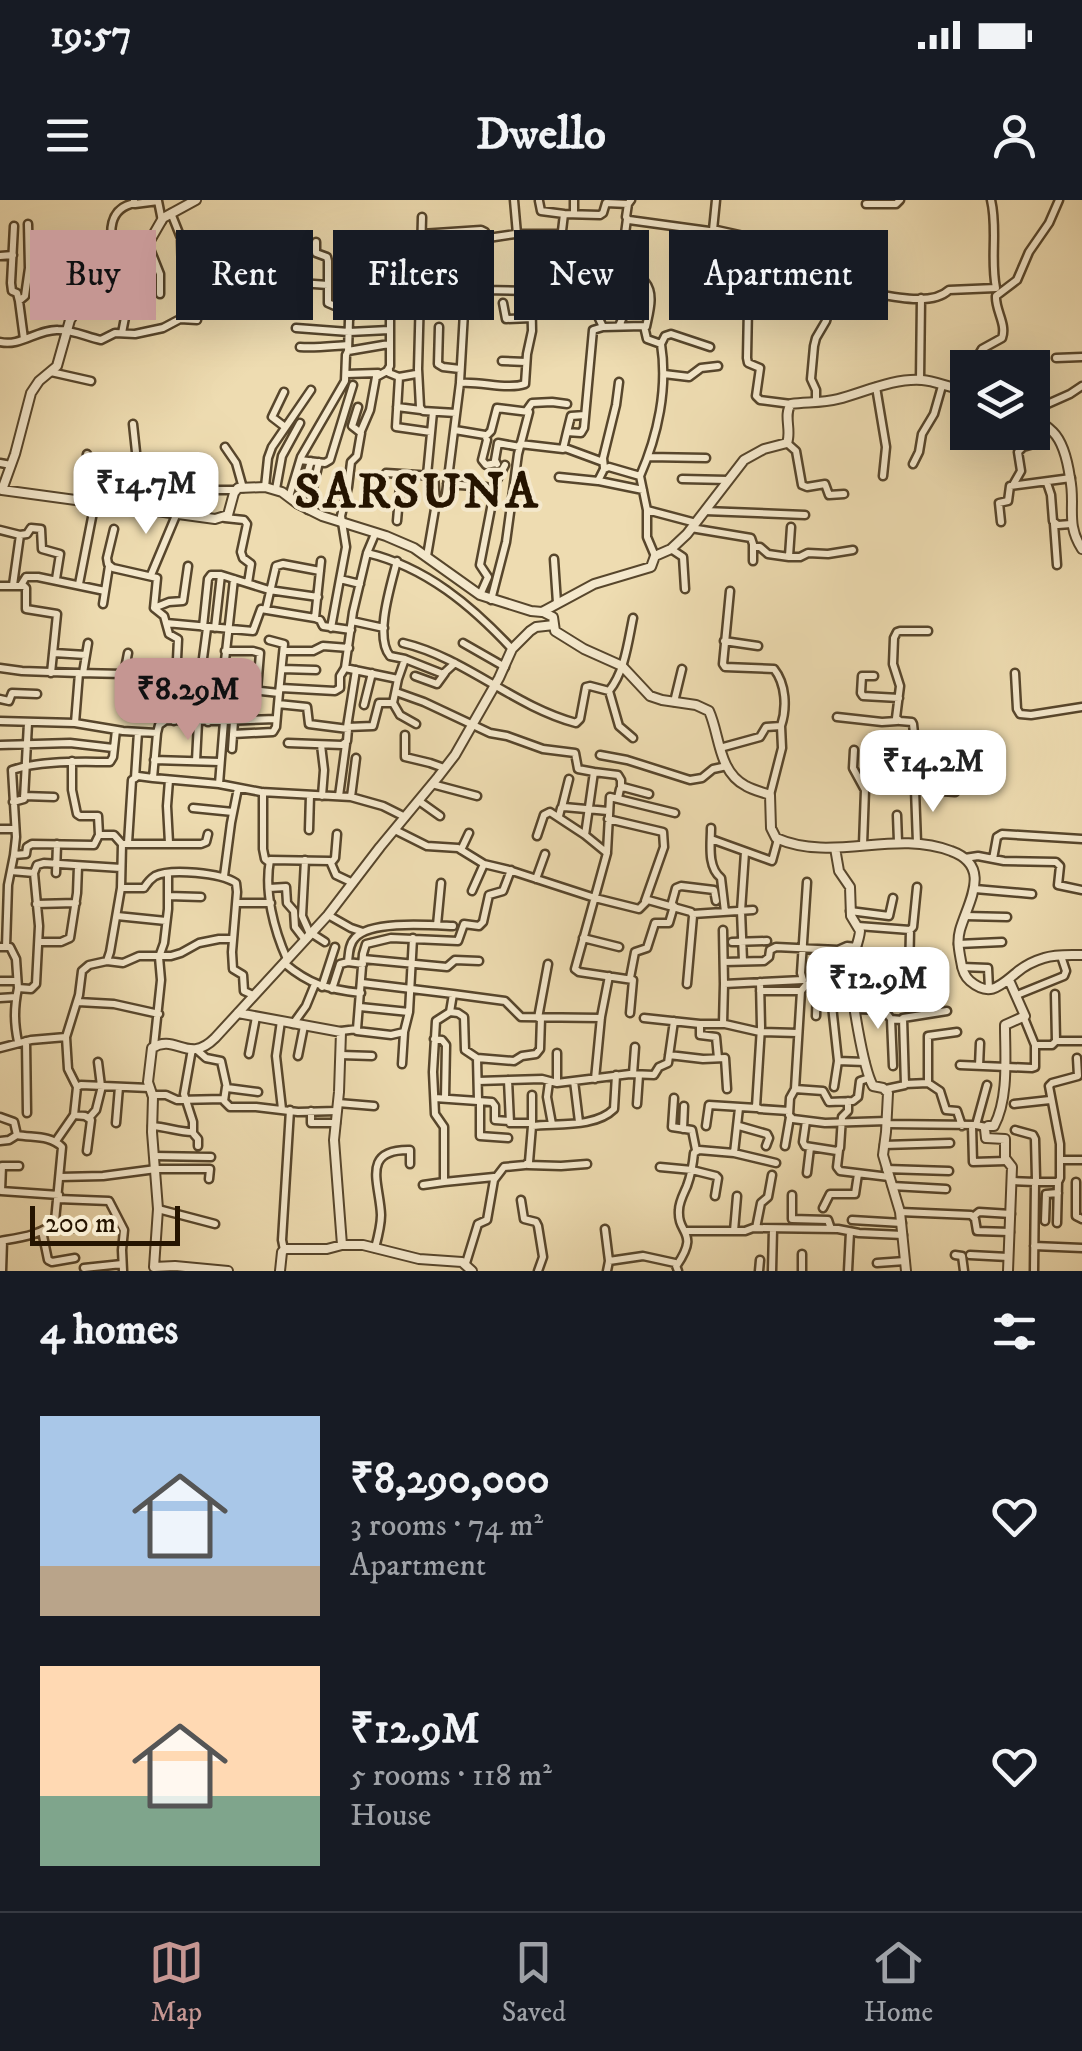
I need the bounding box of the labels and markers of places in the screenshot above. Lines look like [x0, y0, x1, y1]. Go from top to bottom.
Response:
pin: ₹14.7M [65, 452, 227, 537]
pin: ₹8.29M [107, 658, 269, 743]
pin: ₹14.2M [852, 730, 1014, 815]
pin: ₹12.9M [797, 947, 959, 1032]

